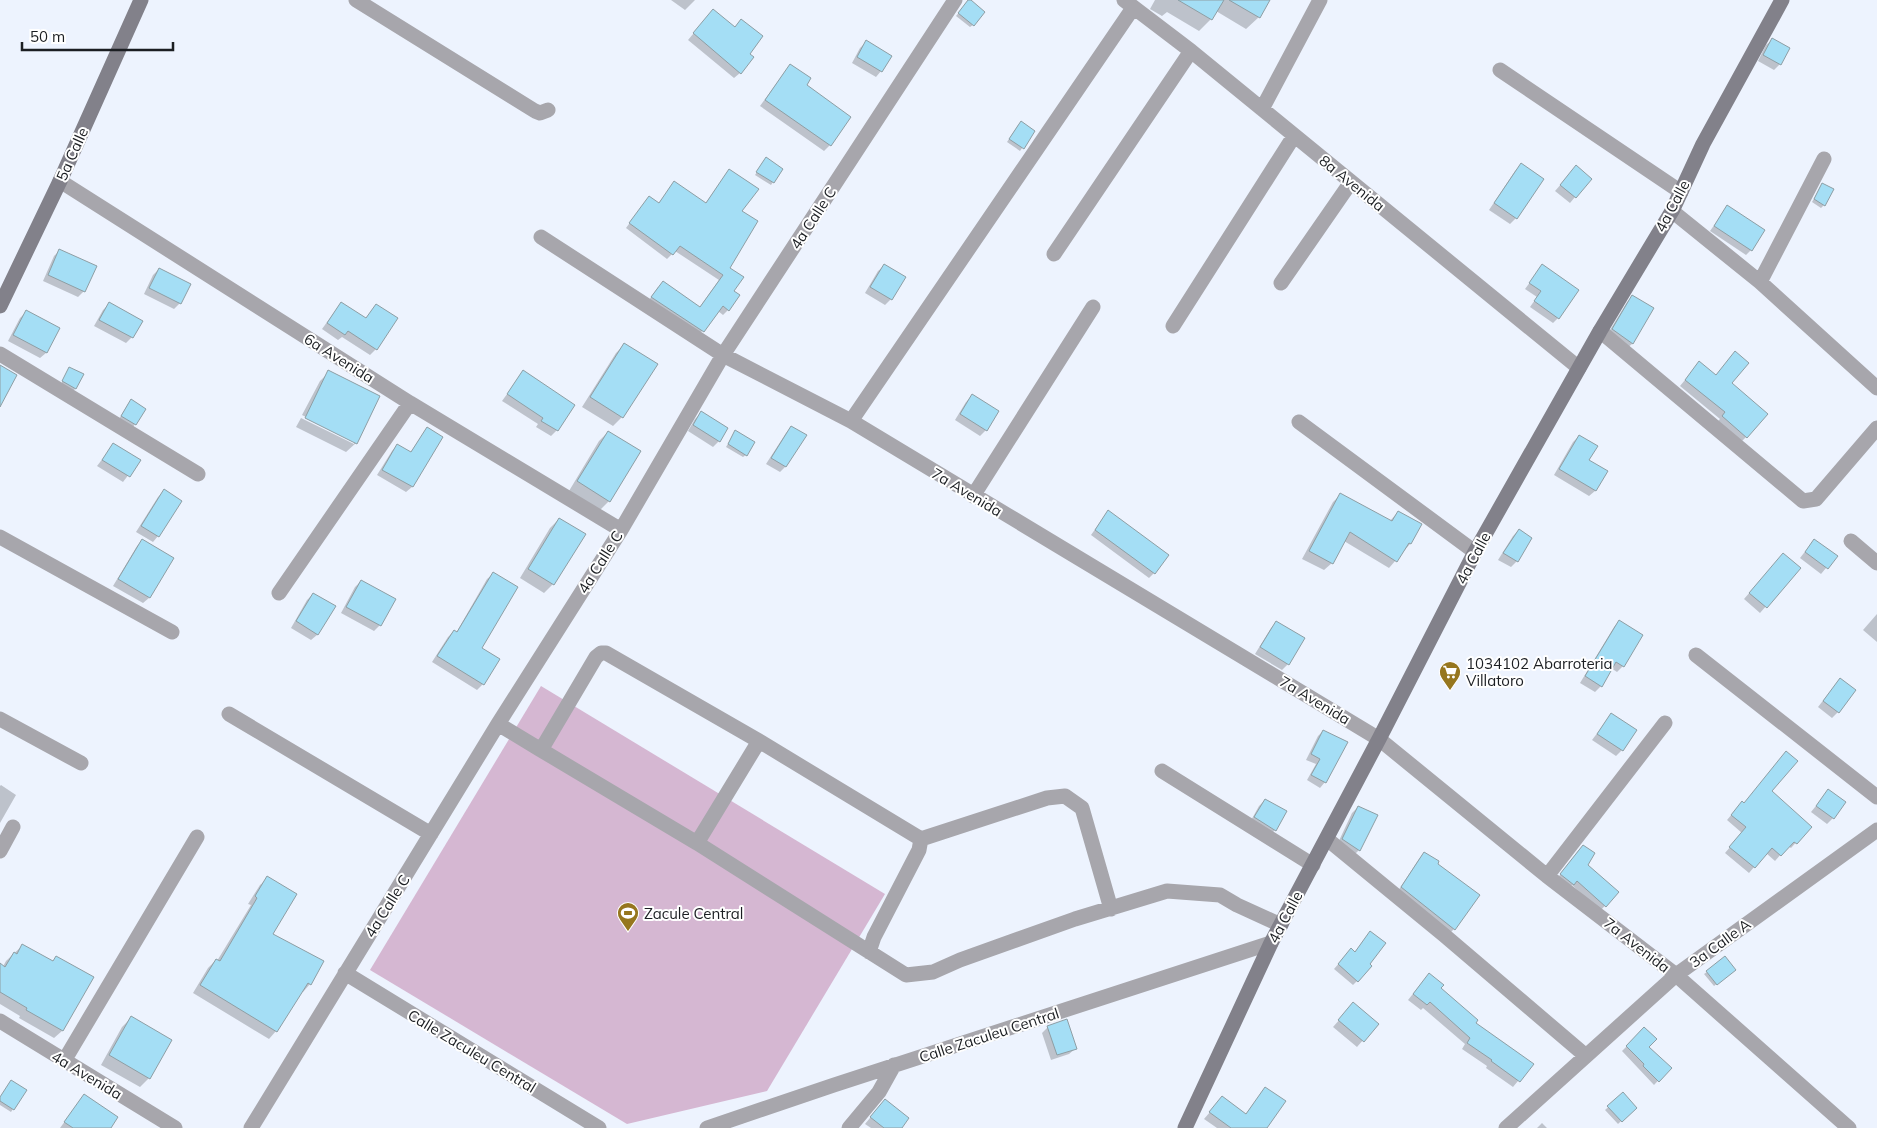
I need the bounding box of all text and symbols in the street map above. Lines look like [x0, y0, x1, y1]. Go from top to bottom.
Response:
scale bar [22, 20, 174, 52]
text: 50 m [30, 27, 65, 46]
street label: 5a Calle [52, 124, 92, 184]
street label: 8a Avenida [1315, 151, 1389, 215]
street label: 4a Calle [1650, 177, 1694, 235]
street label: 4a Calle C [786, 183, 840, 253]
street label: 6a Avenida [301, 329, 377, 387]
street label: 7a Avenida [928, 464, 1006, 520]
street label: 4a Calle C [573, 527, 627, 597]
street label: 4a Calle [1451, 529, 1495, 587]
place label: 1034102 Abarroteria Villatoro [1466, 654, 1613, 690]
supermarket icon: 1034102 Abarroteria Villatoro [1438, 660, 1462, 691]
street label: 7a Avenida [1276, 672, 1354, 728]
street label: 4a Calle C [360, 871, 414, 941]
street label: 4a Calle [1263, 888, 1307, 946]
sports icon: Zacule Central [616, 901, 640, 932]
place label: Zacule Central [644, 904, 743, 923]
street label: 7a Avenida [1600, 913, 1674, 977]
street label: 3a Calle A [1686, 914, 1754, 972]
street label: Calle Zaculeu Central [917, 1003, 1061, 1067]
street label: Calle Zaculeu Central [404, 1005, 540, 1097]
street label: 4a Avenida [48, 1047, 126, 1103]

